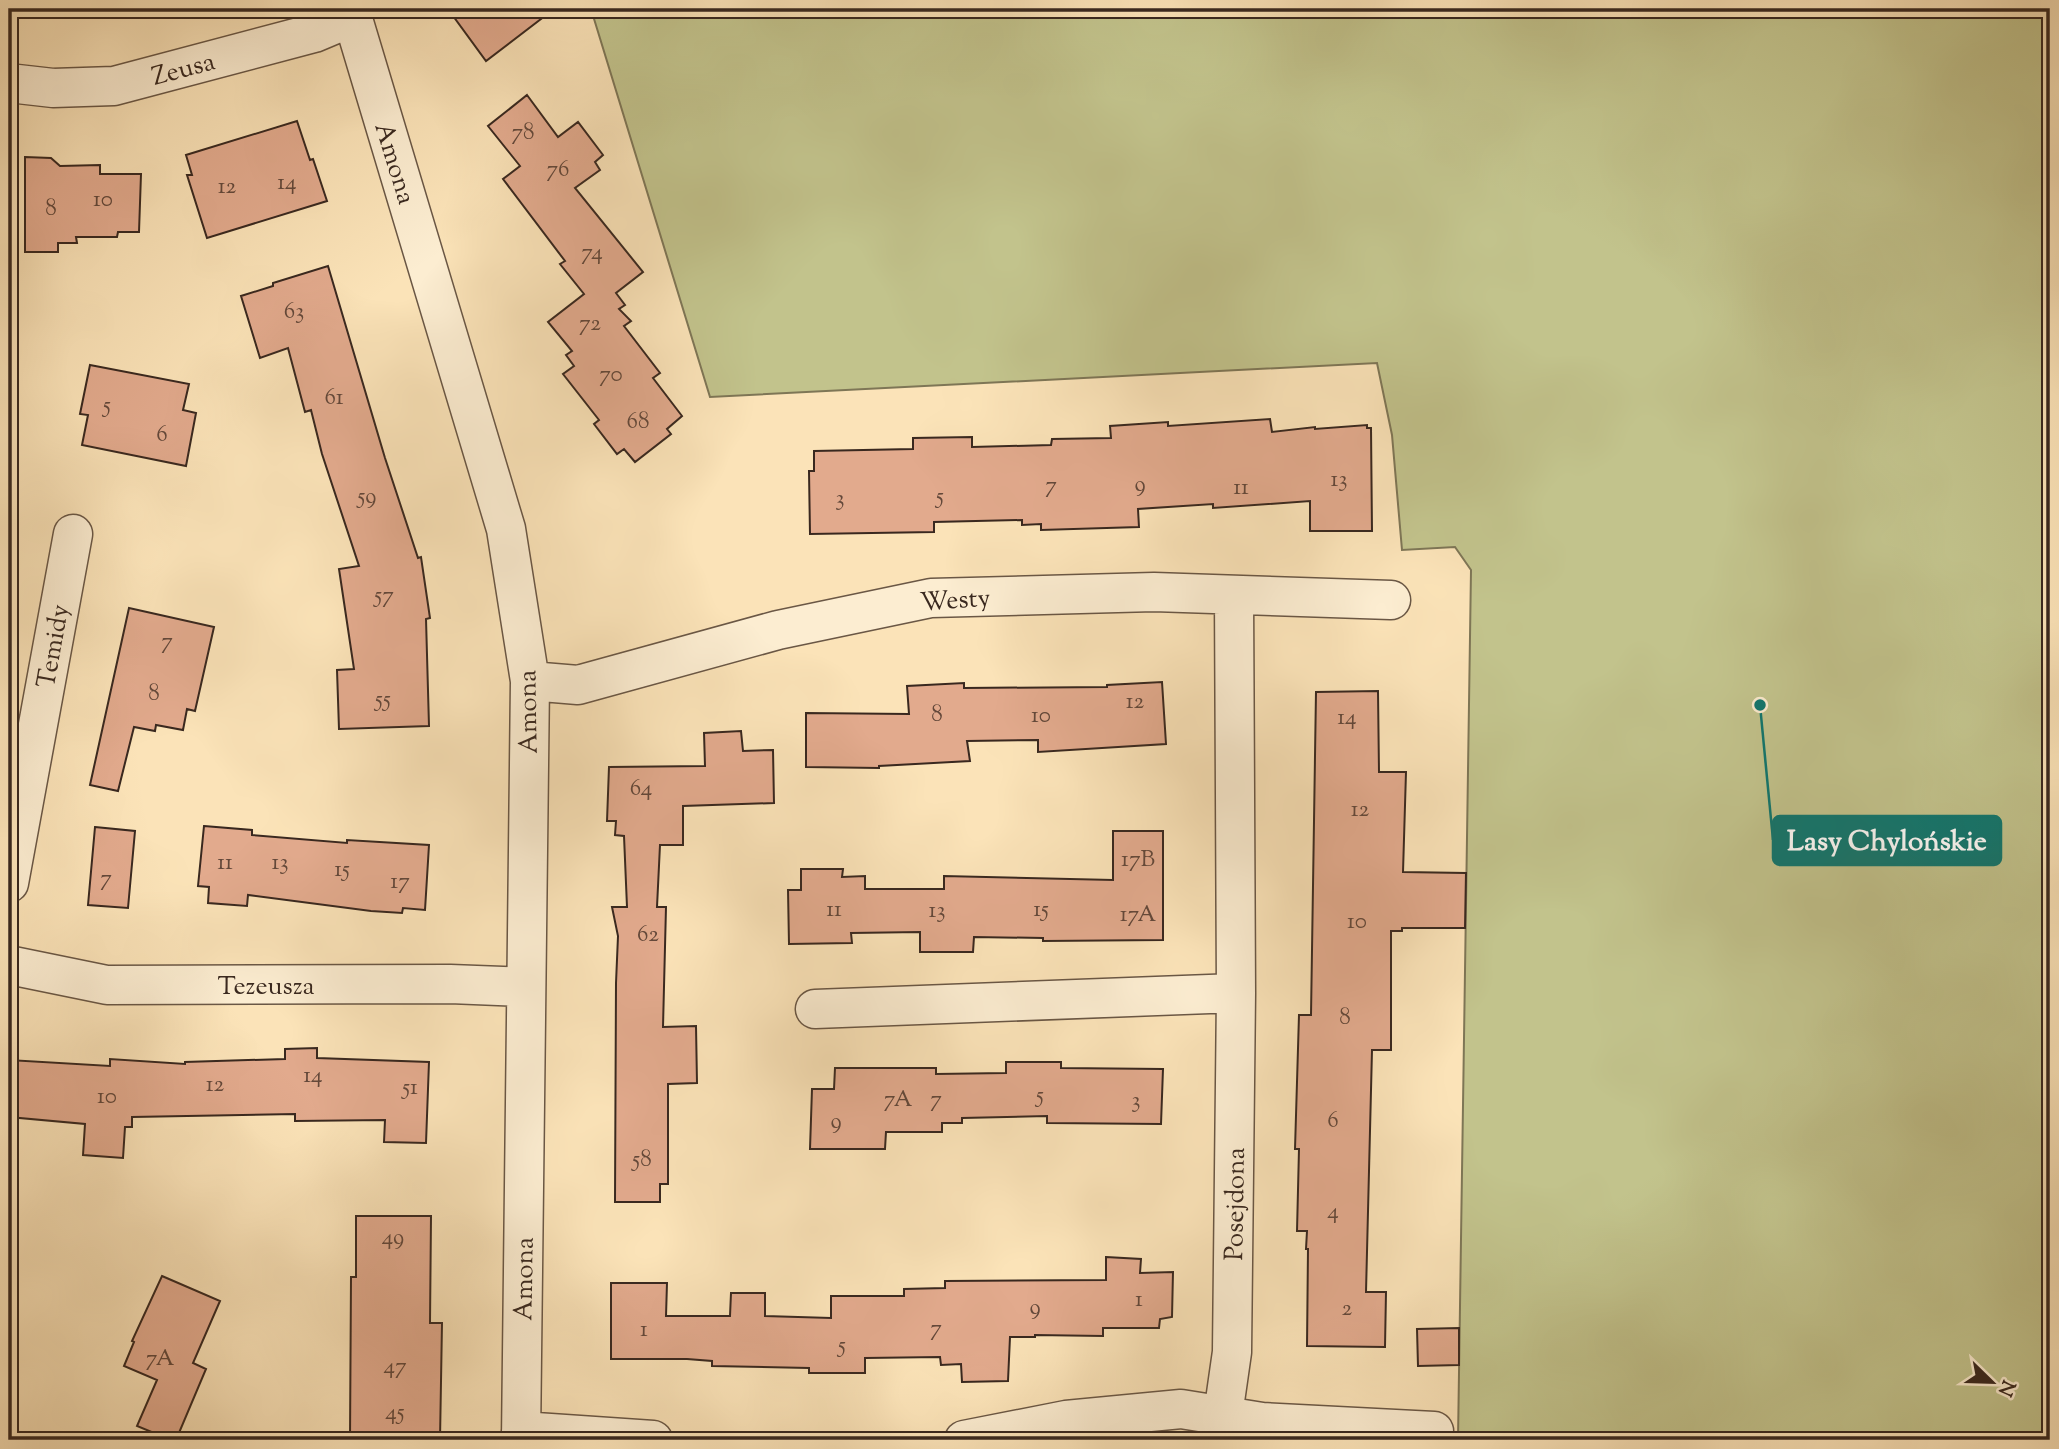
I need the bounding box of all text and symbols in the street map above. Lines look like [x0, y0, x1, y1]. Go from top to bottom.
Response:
street label: Zeusa [148, 44, 219, 97]
house number: 78 [511, 117, 535, 150]
street label: Amona [364, 118, 424, 209]
house number: 76 [547, 154, 569, 187]
house number: 14 [277, 167, 297, 200]
house number: 12 [218, 171, 237, 204]
house number: 10 [93, 184, 113, 217]
house number: 8 [45, 193, 57, 226]
house number: 74 [581, 237, 603, 270]
house number: 63 [284, 296, 304, 329]
house number: 72 [579, 308, 601, 341]
house number: 70 [599, 359, 623, 392]
house number: 61 [324, 382, 344, 415]
house number: 5 [101, 390, 111, 423]
house number: 68 [627, 406, 649, 439]
house number: 6 [156, 419, 168, 452]
house number: 13 [1330, 464, 1348, 497]
house number: 9 [1134, 469, 1146, 502]
house number: 7 [1045, 470, 1057, 503]
house number: 11 [1233, 472, 1249, 505]
house number: 59 [355, 481, 377, 514]
house number: 5 [934, 481, 944, 514]
house number: 3 [835, 483, 845, 516]
house number: 57 [372, 580, 394, 613]
street label: Westy [919, 581, 992, 622]
street label: Temidy [29, 602, 80, 691]
house number: 7 [161, 626, 173, 659]
street label: Amona [510, 670, 549, 754]
house number: 8 [148, 678, 160, 711]
house number: 55 [373, 684, 391, 717]
house number: 12 [1126, 686, 1145, 719]
house number: 8 [931, 699, 943, 732]
house number: 10 [1031, 700, 1051, 733]
house number: 14 [1337, 702, 1357, 735]
house number: 64 [630, 773, 652, 806]
house number: 12 [1351, 794, 1370, 827]
callout: Lasy Chylońskie [1773, 816, 2001, 865]
text: Lasy Chylońskie [1787, 823, 1987, 863]
house number: 17B [1121, 844, 1155, 877]
house number: 11 [217, 847, 233, 880]
house number: 13 [271, 847, 289, 880]
house number: 15 [334, 854, 350, 887]
house number: 7 [100, 863, 112, 896]
house number: 17 [390, 866, 410, 899]
house number: 11 [826, 894, 842, 927]
house number: 15 [1033, 894, 1049, 927]
house number: 13 [928, 895, 946, 928]
house number: 17A [1120, 899, 1157, 932]
house number: 10 [1347, 906, 1367, 939]
house number: 62 [637, 919, 659, 952]
street label: Tezeusza [217, 969, 315, 1006]
house number: 8 [1339, 1002, 1351, 1035]
house number: 14 [303, 1060, 323, 1093]
house number: 12 [206, 1069, 225, 1102]
house number: 51 [400, 1072, 418, 1105]
house number: 5 [1034, 1080, 1044, 1113]
house number: 10 [97, 1081, 117, 1114]
house number: 7A [884, 1084, 913, 1117]
house number: 7 [930, 1084, 942, 1117]
house number: 3 [1131, 1085, 1141, 1118]
house number: 6 [1327, 1105, 1339, 1138]
house number: 9 [830, 1106, 842, 1139]
house number: 58 [630, 1144, 652, 1177]
street label: Posejdona [1217, 1147, 1256, 1261]
house number: 4 [1327, 1196, 1339, 1229]
house number: 49 [382, 1222, 404, 1255]
street label: Amona [506, 1237, 545, 1321]
house number: 1 [1135, 1284, 1143, 1317]
house number: 9 [1029, 1292, 1041, 1325]
house number: 2 [1342, 1293, 1353, 1326]
house number: 7 [930, 1313, 942, 1346]
house number: 1 [640, 1314, 648, 1347]
house number: 5 [836, 1330, 846, 1363]
house number: 7A [146, 1343, 175, 1376]
north arrow [1958, 1348, 2028, 1418]
house number: 47 [383, 1351, 407, 1384]
text: N [1990, 1375, 2021, 1400]
house number: 45 [385, 1397, 405, 1430]

